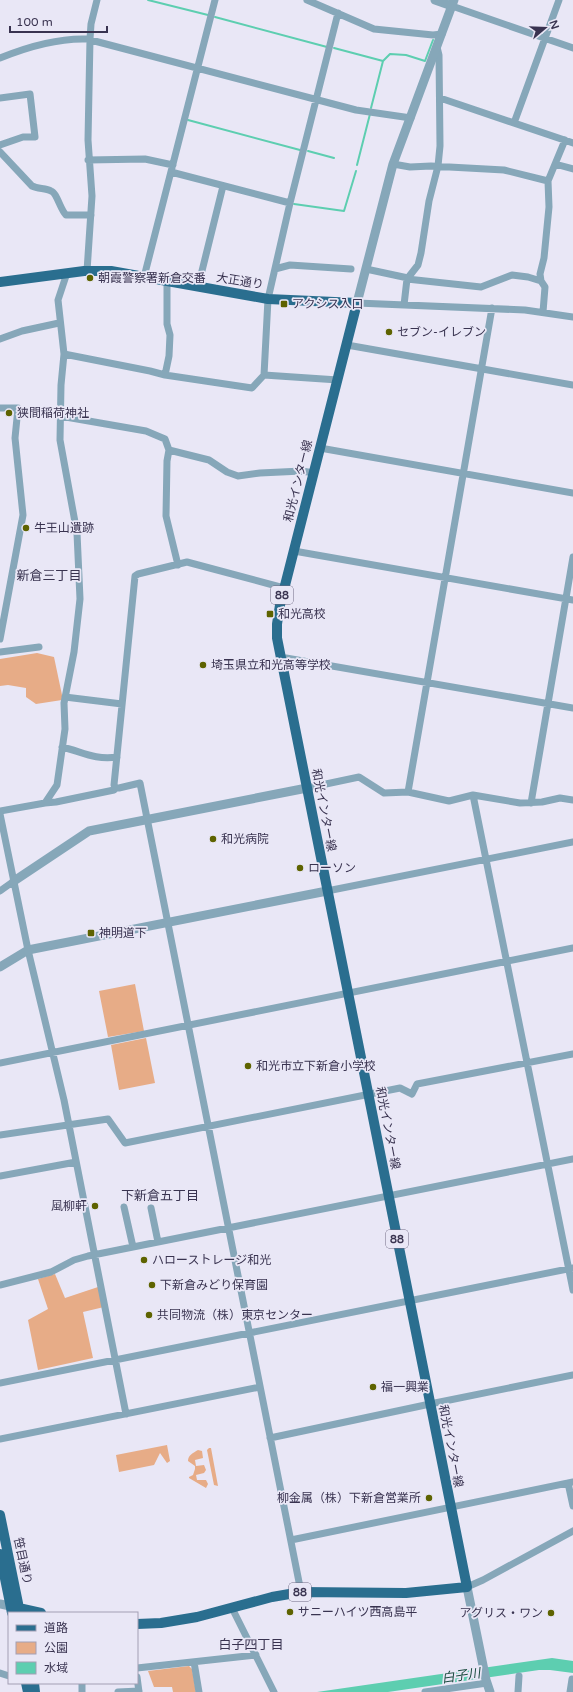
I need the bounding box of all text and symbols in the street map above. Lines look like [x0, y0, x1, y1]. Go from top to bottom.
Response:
scale bar [10, 8, 107, 34]
north arrow [525, 8, 565, 48]
text: 100 m [16, 15, 53, 29]
text: N [546, 19, 562, 31]
street label: 大正通り [215, 270, 265, 292]
place label: 朝霞警察署新倉交番 [98, 271, 206, 285]
marker: 朝霞警察署新倉交番 [85, 273, 95, 283]
place label: アクシス入口 [292, 297, 363, 311]
marker: アクシス入口 [279, 299, 289, 309]
place label: セブン-イレブン [397, 325, 486, 339]
marker: セブン-イレブン [384, 327, 394, 337]
place label: 狭間稲荷神社 [17, 406, 89, 420]
marker: 狭間稲荷神社 [4, 408, 14, 418]
street label: 和光インター線 [281, 439, 315, 523]
place label: 牛王山遺跡 [34, 521, 94, 535]
marker: 牛王山遺跡 [21, 523, 31, 533]
district label: 新倉三丁目 [16, 568, 82, 584]
road number: 88 [271, 586, 293, 604]
place label: 和光高校 [278, 607, 326, 621]
marker: 和光高校 [265, 609, 275, 619]
place label: 埼玉県立和光高等学校 [211, 658, 331, 672]
marker: 埼玉県立和光高等学校 [198, 660, 208, 670]
street label: 和光インター線 [309, 767, 339, 853]
place label: 和光病院 [221, 832, 269, 846]
marker: 和光病院 [208, 834, 218, 844]
place label: ローソン [308, 861, 356, 875]
marker: ローソン [295, 863, 305, 873]
place label: 神明道下 [99, 926, 147, 940]
marker: 神明道下 [86, 928, 96, 938]
place label: 和光市立下新倉小学校 [256, 1059, 376, 1073]
marker: 和光市立下新倉小学校 [243, 1061, 253, 1071]
street label: 和光インター線 [373, 1085, 403, 1171]
district label: 下新倉五丁目 [121, 1188, 199, 1204]
place label: 風柳軒 [51, 1199, 87, 1213]
marker: 風柳軒 [90, 1201, 100, 1211]
road number: 88 [386, 1230, 408, 1248]
place label: ハローストレージ和光 [152, 1253, 271, 1267]
marker: ハローストレージ和光 [139, 1255, 149, 1265]
place label: 下新倉みどり保育園 [160, 1278, 268, 1292]
marker: 下新倉みどり保育園 [147, 1280, 157, 1290]
place label: 共同物流（株）東京センター [157, 1308, 313, 1322]
marker: 共同物流（株）東京センター [144, 1310, 154, 1320]
place label: 福一興業 [381, 1380, 429, 1394]
marker: 福一興業 [368, 1382, 378, 1392]
street label: 和光インター線 [436, 1403, 466, 1489]
place label: 柳金属（株）下新倉営業所 [277, 1491, 421, 1505]
marker: 柳金属（株）下新倉営業所 [424, 1493, 434, 1503]
street label: 笹目通り [11, 1536, 35, 1586]
road number: 88 [289, 1583, 311, 1601]
place label: サニーハイツ西高島平 [298, 1605, 418, 1619]
place label: アグリス・ワン [460, 1606, 543, 1620]
marker: サニーハイツ西高島平 [285, 1607, 295, 1617]
marker: アグリス・ワン [546, 1608, 556, 1618]
legend [8, 1612, 138, 1684]
text: 道路 [44, 1621, 68, 1635]
district label: 白子四丁目 [218, 1637, 284, 1653]
text: 公園 [44, 1641, 68, 1655]
text: 水域 [44, 1661, 68, 1675]
water label: 白子川 [441, 1665, 483, 1687]

